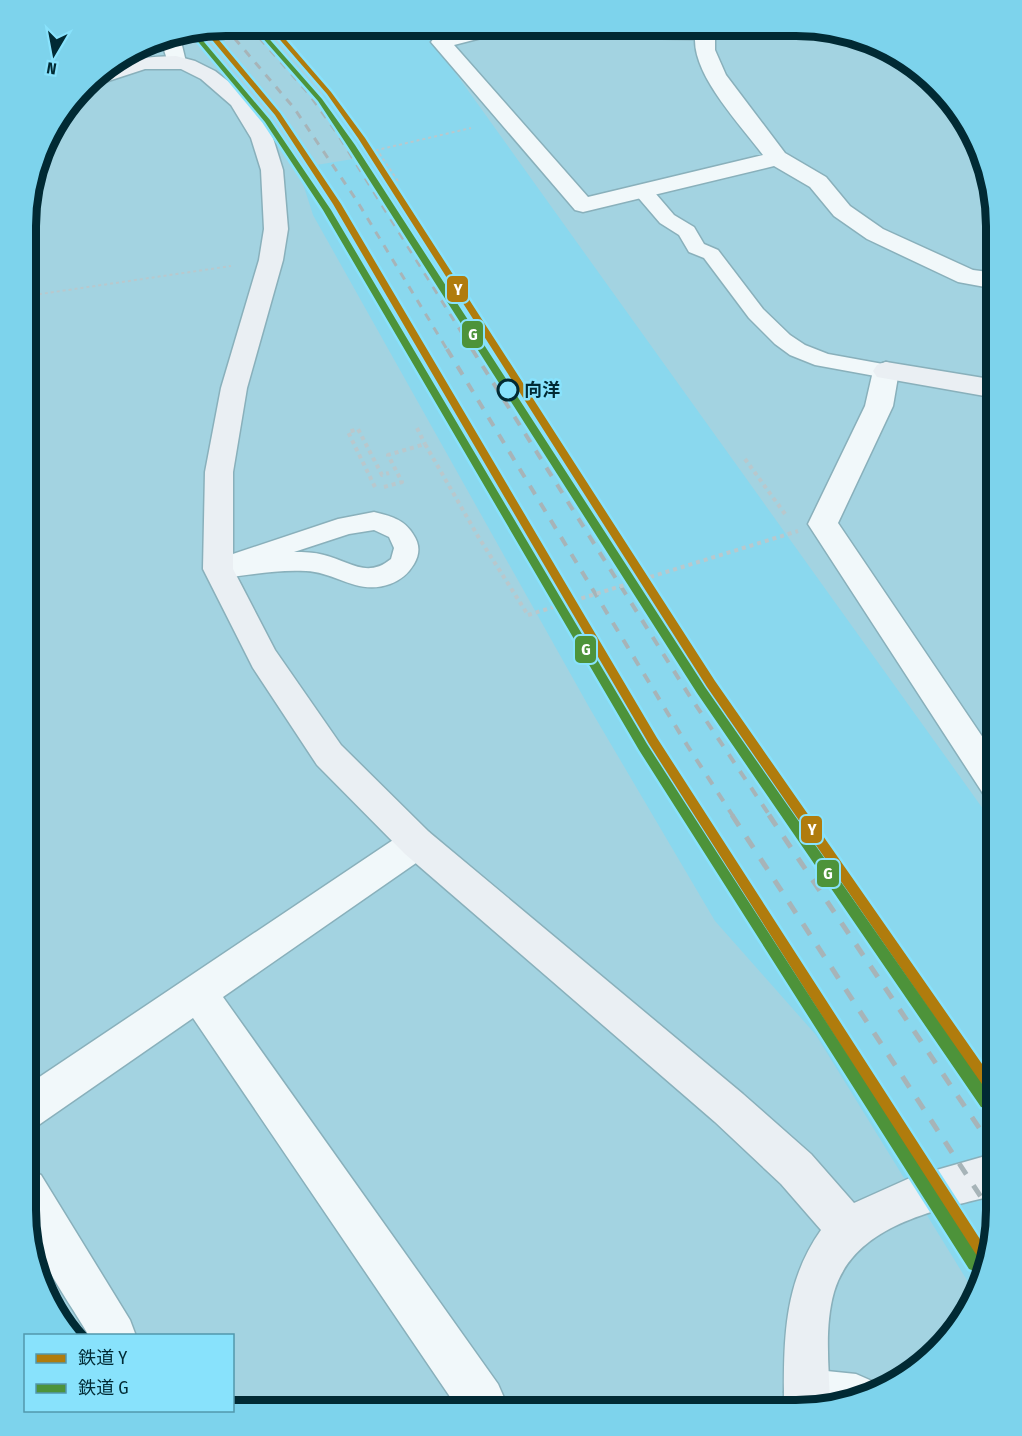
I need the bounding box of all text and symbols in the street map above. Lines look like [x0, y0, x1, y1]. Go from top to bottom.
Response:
north arrow [24, 24, 84, 84]
text: N [45, 58, 58, 78]
line badge: Y [446, 275, 469, 303]
text: Y [453, 280, 463, 299]
line badge: G [461, 320, 484, 349]
text: G [468, 325, 478, 344]
marker: 向洋 [497, 379, 519, 401]
place label: 向洋 [524, 379, 560, 401]
line badge: G [574, 635, 597, 664]
text: G [581, 640, 591, 659]
line badge: Y [800, 815, 823, 844]
text: Y [807, 820, 817, 839]
line badge: G [816, 859, 840, 888]
text: G [823, 864, 833, 883]
legend [24, 1334, 234, 1412]
text: 鉄道 Y [78, 1347, 127, 1369]
text: 鉄道 G [78, 1377, 129, 1399]

